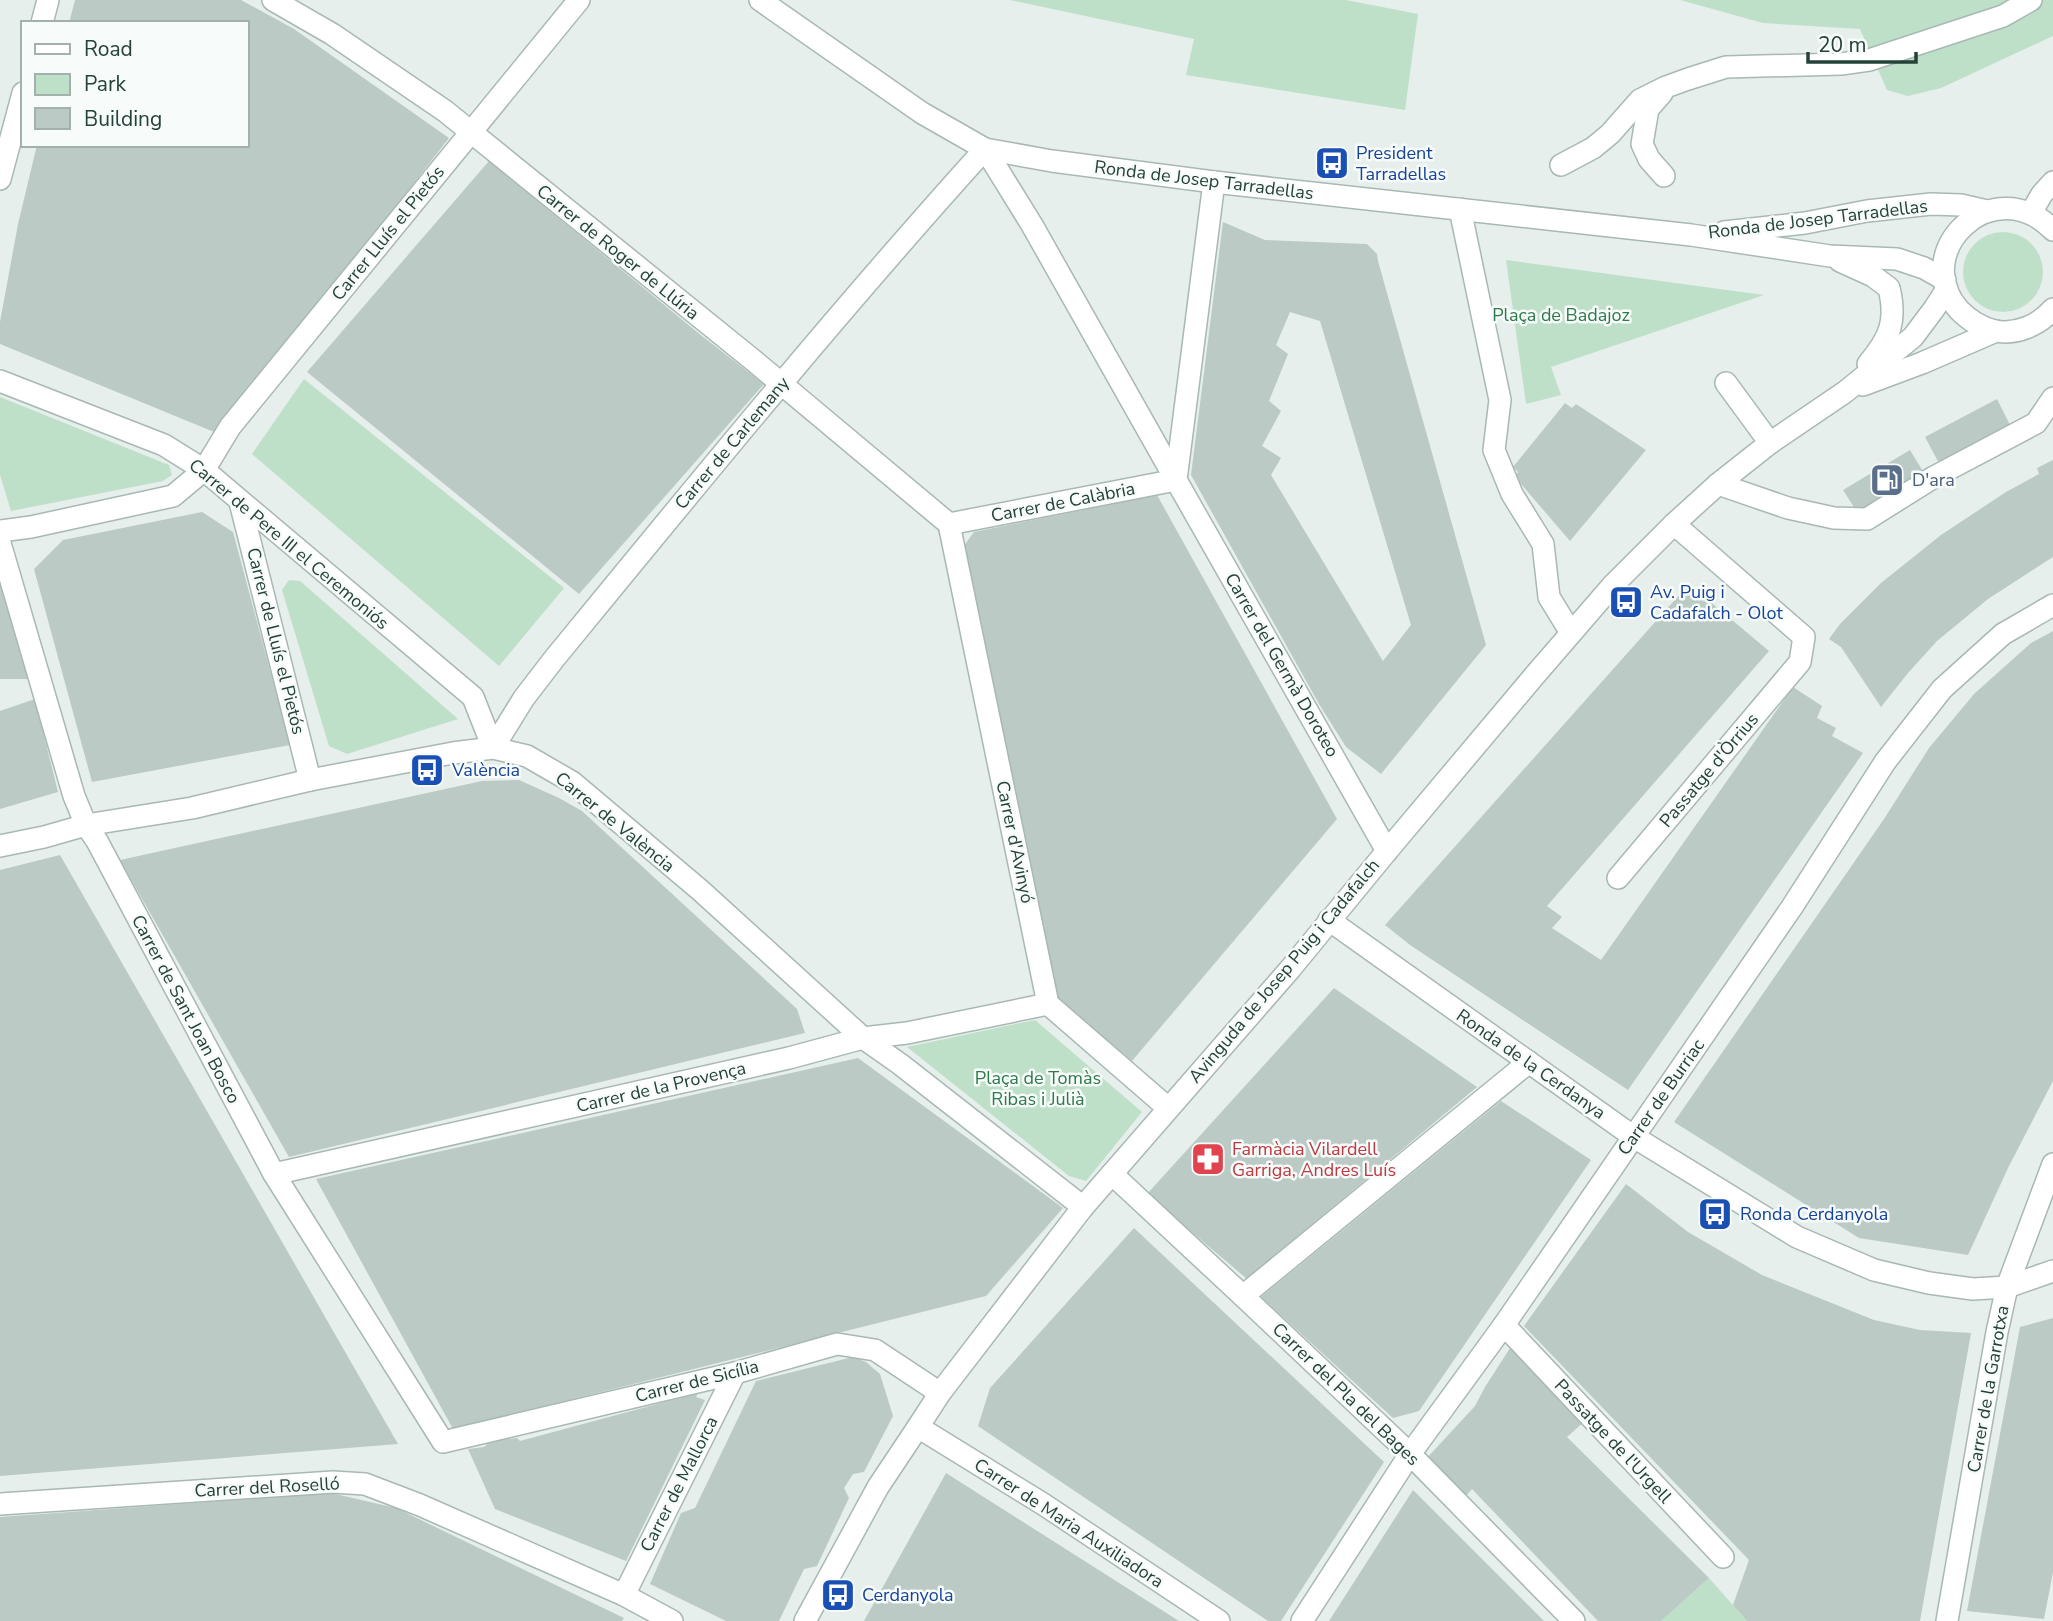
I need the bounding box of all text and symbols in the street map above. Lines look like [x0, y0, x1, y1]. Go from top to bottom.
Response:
legend [21, 21, 248, 147]
scale bar [1808, 21, 1916, 65]
text: 20 m [1818, 31, 1867, 59]
text: Road [84, 35, 133, 63]
text: Park [84, 70, 126, 98]
text: Building [84, 105, 162, 133]
place label: President Tarradellas [1356, 141, 1446, 186]
bus stop icon: President Tarradellas [1313, 144, 1351, 182]
street label: Ronda de Josep Tarradellas [1093, 155, 1315, 205]
street label: Carrer Lluís el Pietós [326, 161, 450, 305]
street label: Carrer de Roger de Llúria [532, 179, 704, 325]
street label: Ronda de Josep Tarradellas [1707, 194, 1929, 244]
park label: Plaça de Badajoz [1492, 303, 1630, 327]
street label: Carrer de Carlemany [669, 371, 795, 514]
street label: Carrer de Pere III el Ceremoniós [184, 453, 394, 635]
fuel station icon: D'ara [1868, 461, 1906, 499]
place label: D'ara [1912, 468, 1955, 492]
street label: Carrer de Calàbria [989, 476, 1137, 528]
street label: Carrer de Lluís el Pietós [241, 545, 311, 737]
street label: Carrer del Germà Doroteo [1219, 569, 1345, 761]
place label: Av. Puig i Cadafalch - Olot [1650, 580, 1783, 625]
bus stop icon: Av. Puig i Cadafalch - Olot [1607, 583, 1645, 621]
street label: Passatge d'Òrrius [1654, 708, 1764, 832]
bus stop icon: València [408, 751, 446, 789]
place label: València [451, 758, 520, 782]
street label: Carrer de València [550, 766, 680, 878]
street label: Carrer d'Avinyó [990, 779, 1040, 905]
street label: Avinguda de Josep Puig i Cadafalch [1183, 854, 1385, 1088]
street label: Carrer de Sant Joan Bosco [126, 910, 246, 1108]
street label: Ronda de la Cerdanya [1452, 1003, 1610, 1125]
street label: Carrer de Burriac [1612, 1034, 1710, 1160]
street label: Carrer de la Provença [574, 1056, 748, 1118]
park label: Plaça de Tomàs Ribas i Julià [975, 1066, 1101, 1111]
place label: Farmàcia Vilardell Garriga, Andres Luís [1232, 1137, 1396, 1182]
pharmacy icon: Farmàcia Vilardell Garriga, Andres Luís [1189, 1140, 1227, 1178]
bus stop icon: Ronda Cerdanyola [1696, 1195, 1734, 1233]
place label: Ronda Cerdanyola [1740, 1202, 1888, 1226]
street label: Carrer de la Garrotxa [1961, 1303, 2015, 1475]
street label: Carrer del Pla del Bages [1267, 1317, 1425, 1471]
street label: Carrer de Sicília [633, 1354, 761, 1408]
street label: Passatge de l'Urgell [1549, 1374, 1677, 1509]
street label: Carrer de Mallorca [634, 1412, 724, 1556]
street label: Carrer de Maria Auxiliadora [970, 1453, 1168, 1593]
street label: Carrer del Roselló [194, 1471, 340, 1503]
bus stop icon: Cerdanyola [819, 1576, 857, 1614]
place label: Cerdanyola [862, 1583, 954, 1607]

